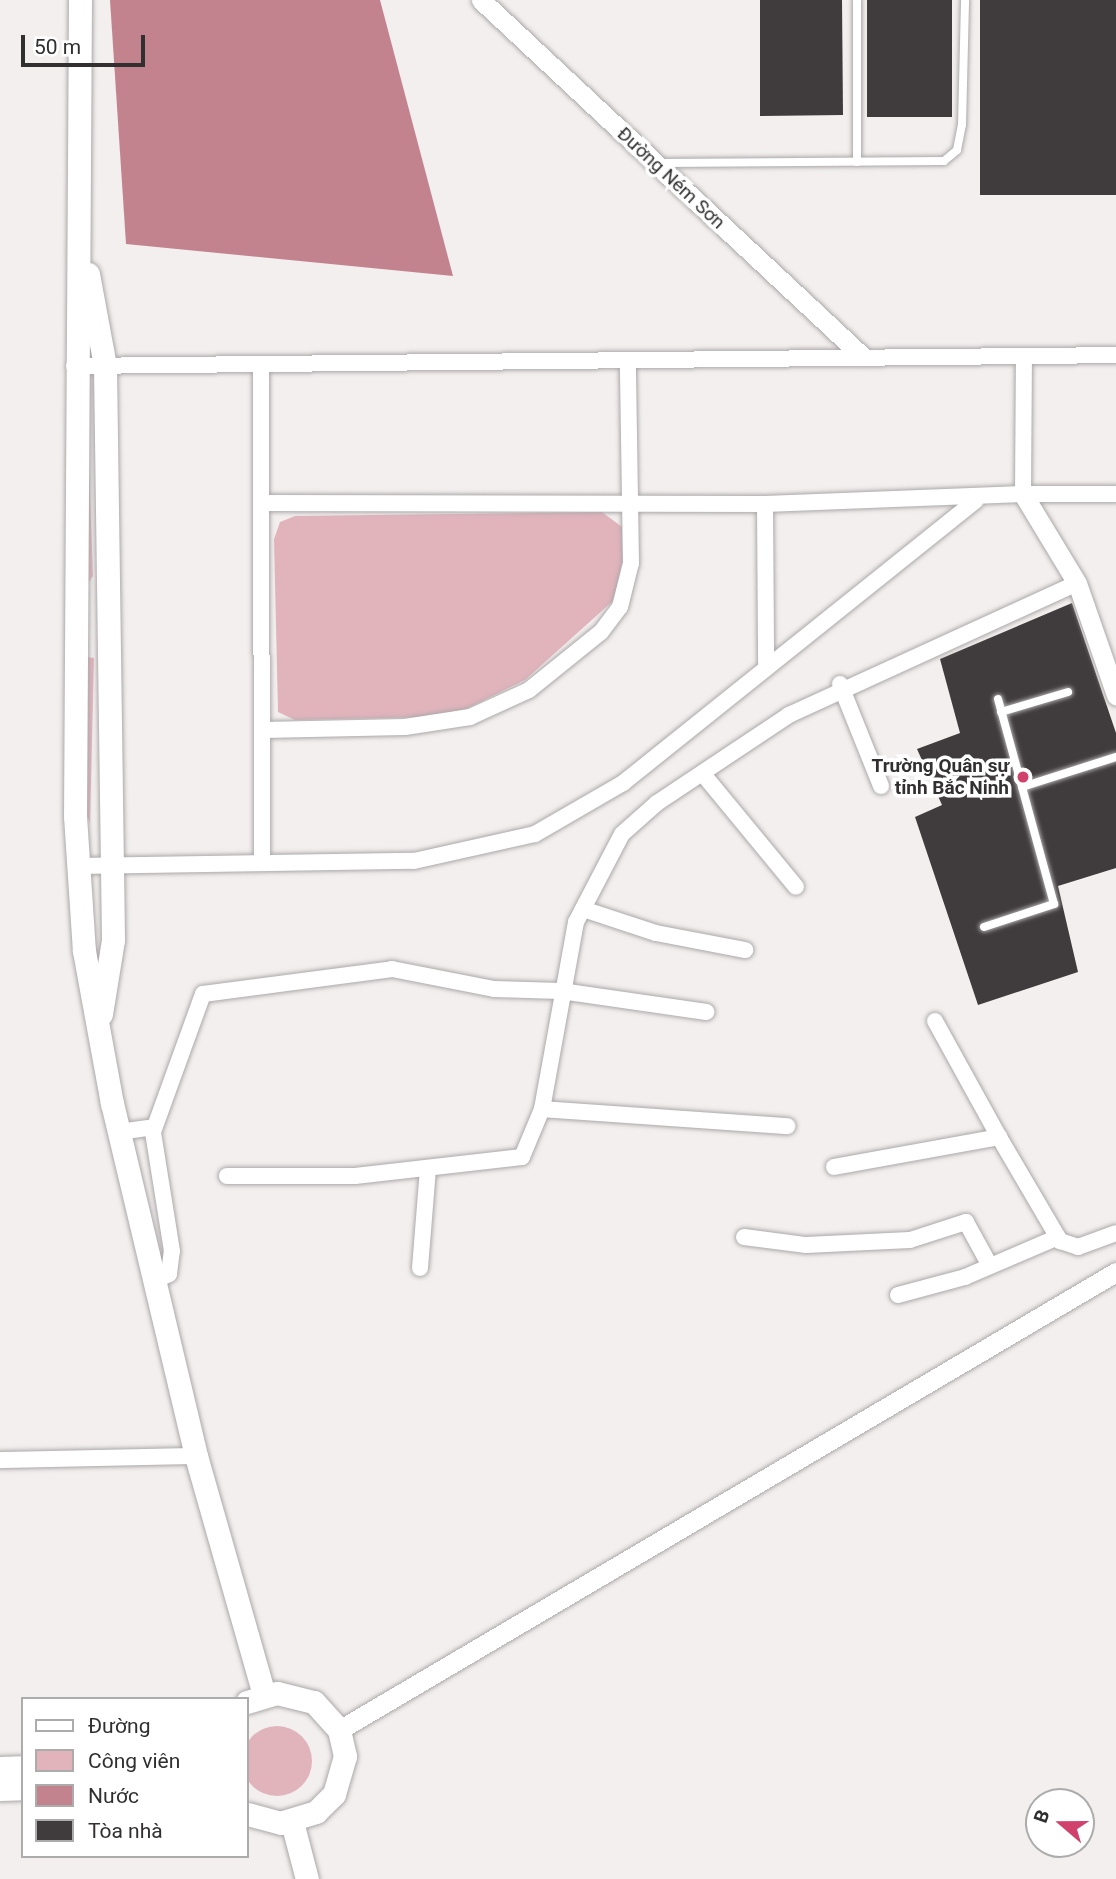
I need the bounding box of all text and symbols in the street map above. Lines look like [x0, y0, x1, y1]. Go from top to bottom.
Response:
scale bar [24, 21, 149, 65]
text: 50 m [34, 35, 81, 59]
street label: Đường Ném Sơn [612, 122, 730, 234]
place label: Trường Quân sự tỉnh Bắc Ninh [872, 755, 1009, 799]
marker: Trường Quân sự tỉnh Bắc Ninh [1015, 769, 1031, 785]
legend [21, 1697, 248, 1858]
text: Đường [88, 1714, 150, 1738]
text: Công viên [88, 1749, 180, 1773]
text: Nước [88, 1784, 139, 1808]
north arrow [1025, 1788, 1095, 1858]
text: B [1029, 1807, 1055, 1826]
text: Tòa nhà [88, 1819, 163, 1843]

